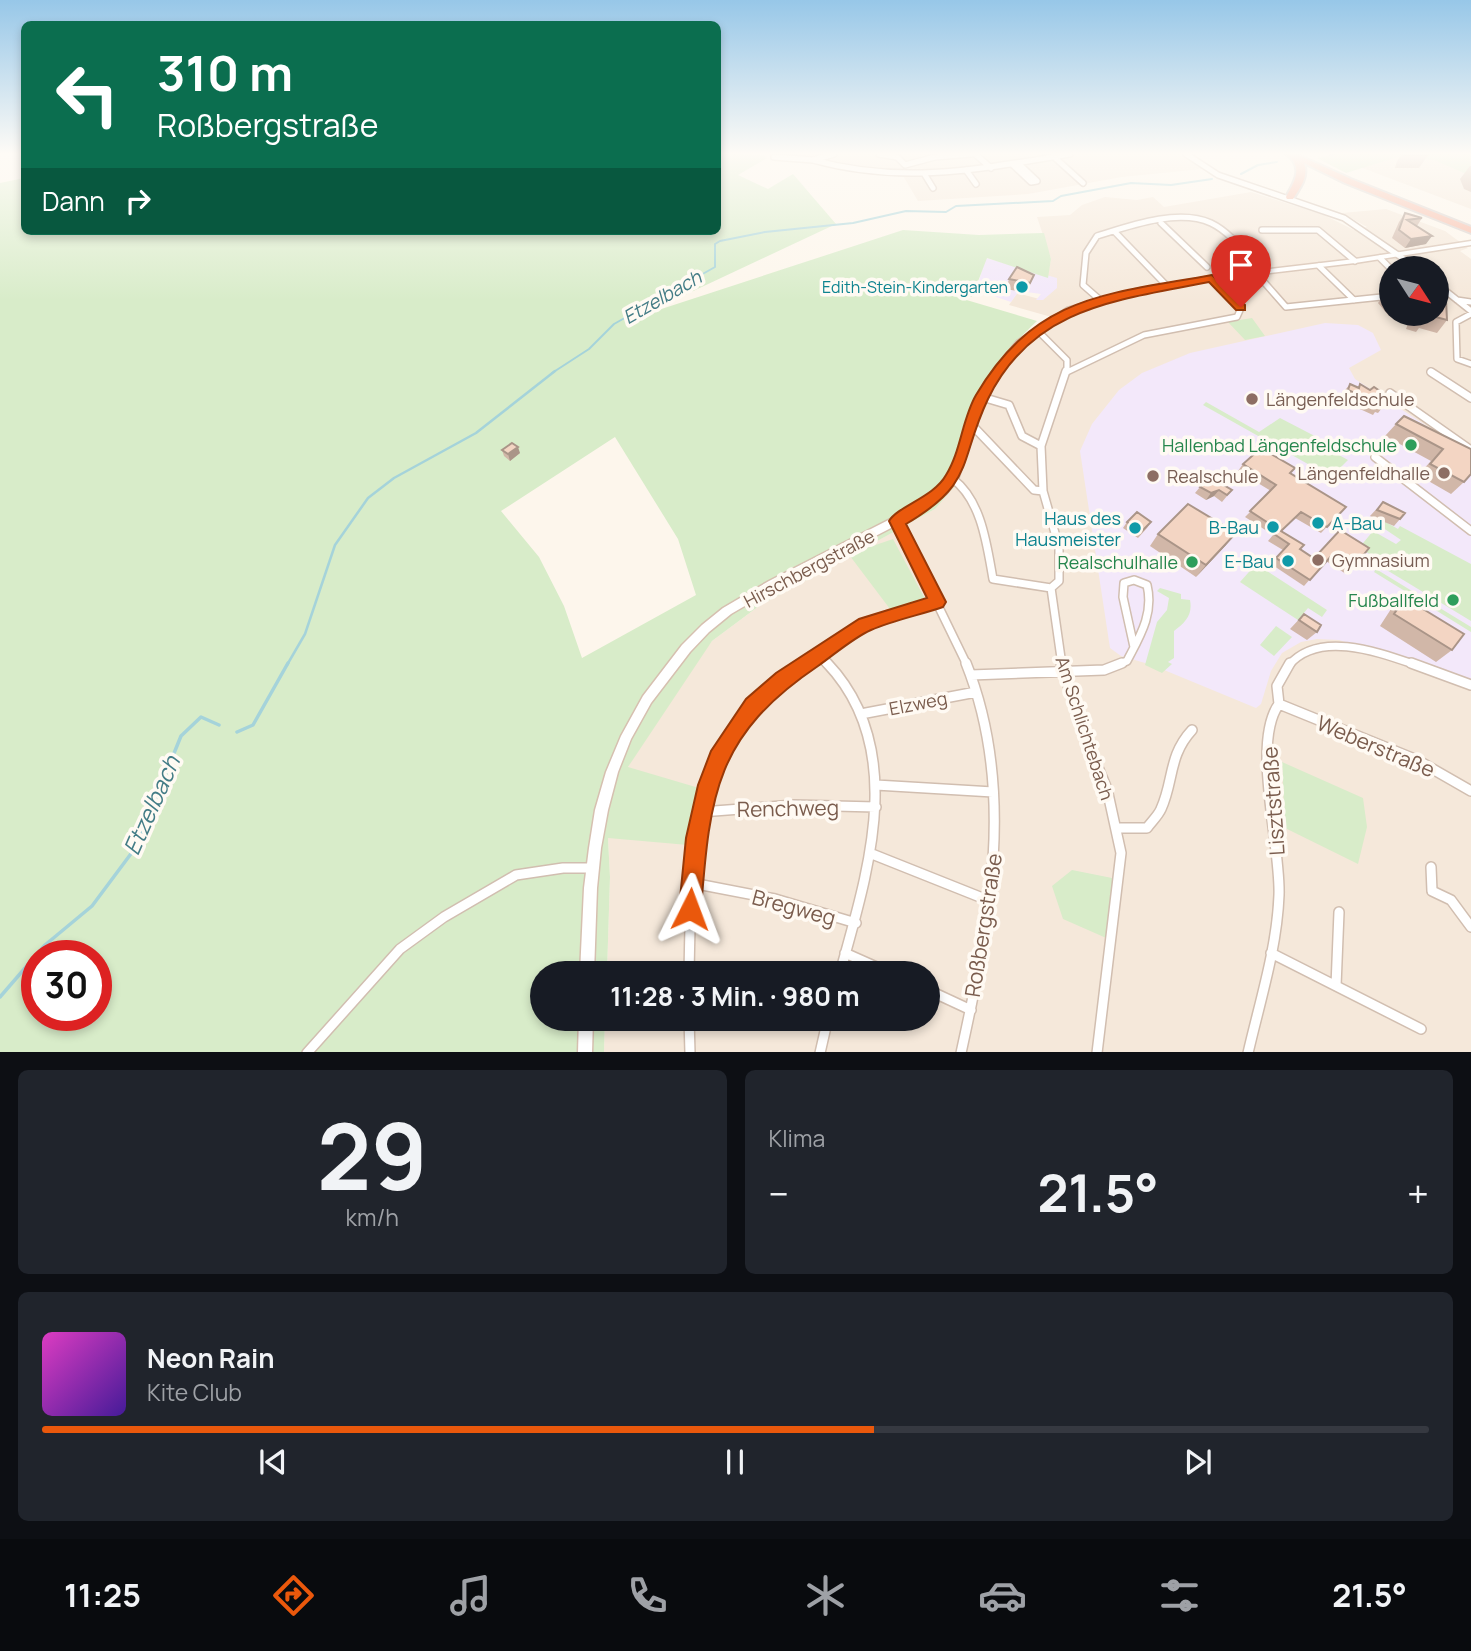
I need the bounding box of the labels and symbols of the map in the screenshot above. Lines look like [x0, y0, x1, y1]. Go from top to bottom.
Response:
pin [1211, 235, 1271, 307]
north arrow [1379, 256, 1449, 326]
water label: Etzelbach [618, 264, 707, 330]
place label: Edith-Stein-Kindergarten [822, 276, 1008, 298]
marker: Edith-Stein-Kindergarten [1014, 279, 1030, 295]
place label: Längenfeldschule [1266, 387, 1414, 411]
marker: Längenfeldschule [1244, 391, 1260, 407]
place label: Hallenbad Längenfeldschule [1162, 433, 1397, 457]
marker: Hallenbad Längenfeldschule [1403, 437, 1419, 453]
place label: Längenfeldhalle [1297, 461, 1430, 485]
place label: Realschule [1167, 464, 1258, 488]
marker: Längenfeldhalle [1436, 465, 1452, 481]
marker: Realschule [1145, 468, 1161, 484]
place label: Haus des Hausmeister [1015, 506, 1122, 551]
place label: A-Bau [1332, 511, 1383, 535]
place label: B-Bau [1209, 515, 1259, 539]
marker: A-Bau [1310, 515, 1326, 531]
marker: B-Bau [1265, 519, 1281, 535]
marker: Haus des Hausmeister [1127, 520, 1143, 536]
street label: Hirschbergstraße [739, 523, 879, 613]
place label: Gymnasium [1332, 548, 1430, 572]
place label: E-Bau [1224, 549, 1274, 573]
place label: Realschulhalle [1057, 550, 1178, 574]
marker: Gymnasium [1310, 552, 1326, 568]
marker: E-Bau [1280, 553, 1296, 569]
marker: Realschulhalle [1184, 554, 1200, 570]
place label: Fußballfeld [1348, 588, 1439, 612]
marker: Fußballfeld [1445, 592, 1461, 608]
street label: Am Schlichtebach [1050, 653, 1120, 803]
street label: Elzweg [887, 686, 949, 720]
street label: Weberstraße [1313, 709, 1439, 783]
street label: Lisztstraße [1255, 746, 1291, 856]
water label: Etzelbach [115, 749, 188, 860]
street label: Renchweg [737, 793, 839, 823]
street label: Roßbergstraße [958, 851, 1008, 999]
position arrow [653, 872, 727, 946]
street label: Bregweg [749, 882, 839, 932]
speed limit sign: 30 [21, 940, 112, 1031]

